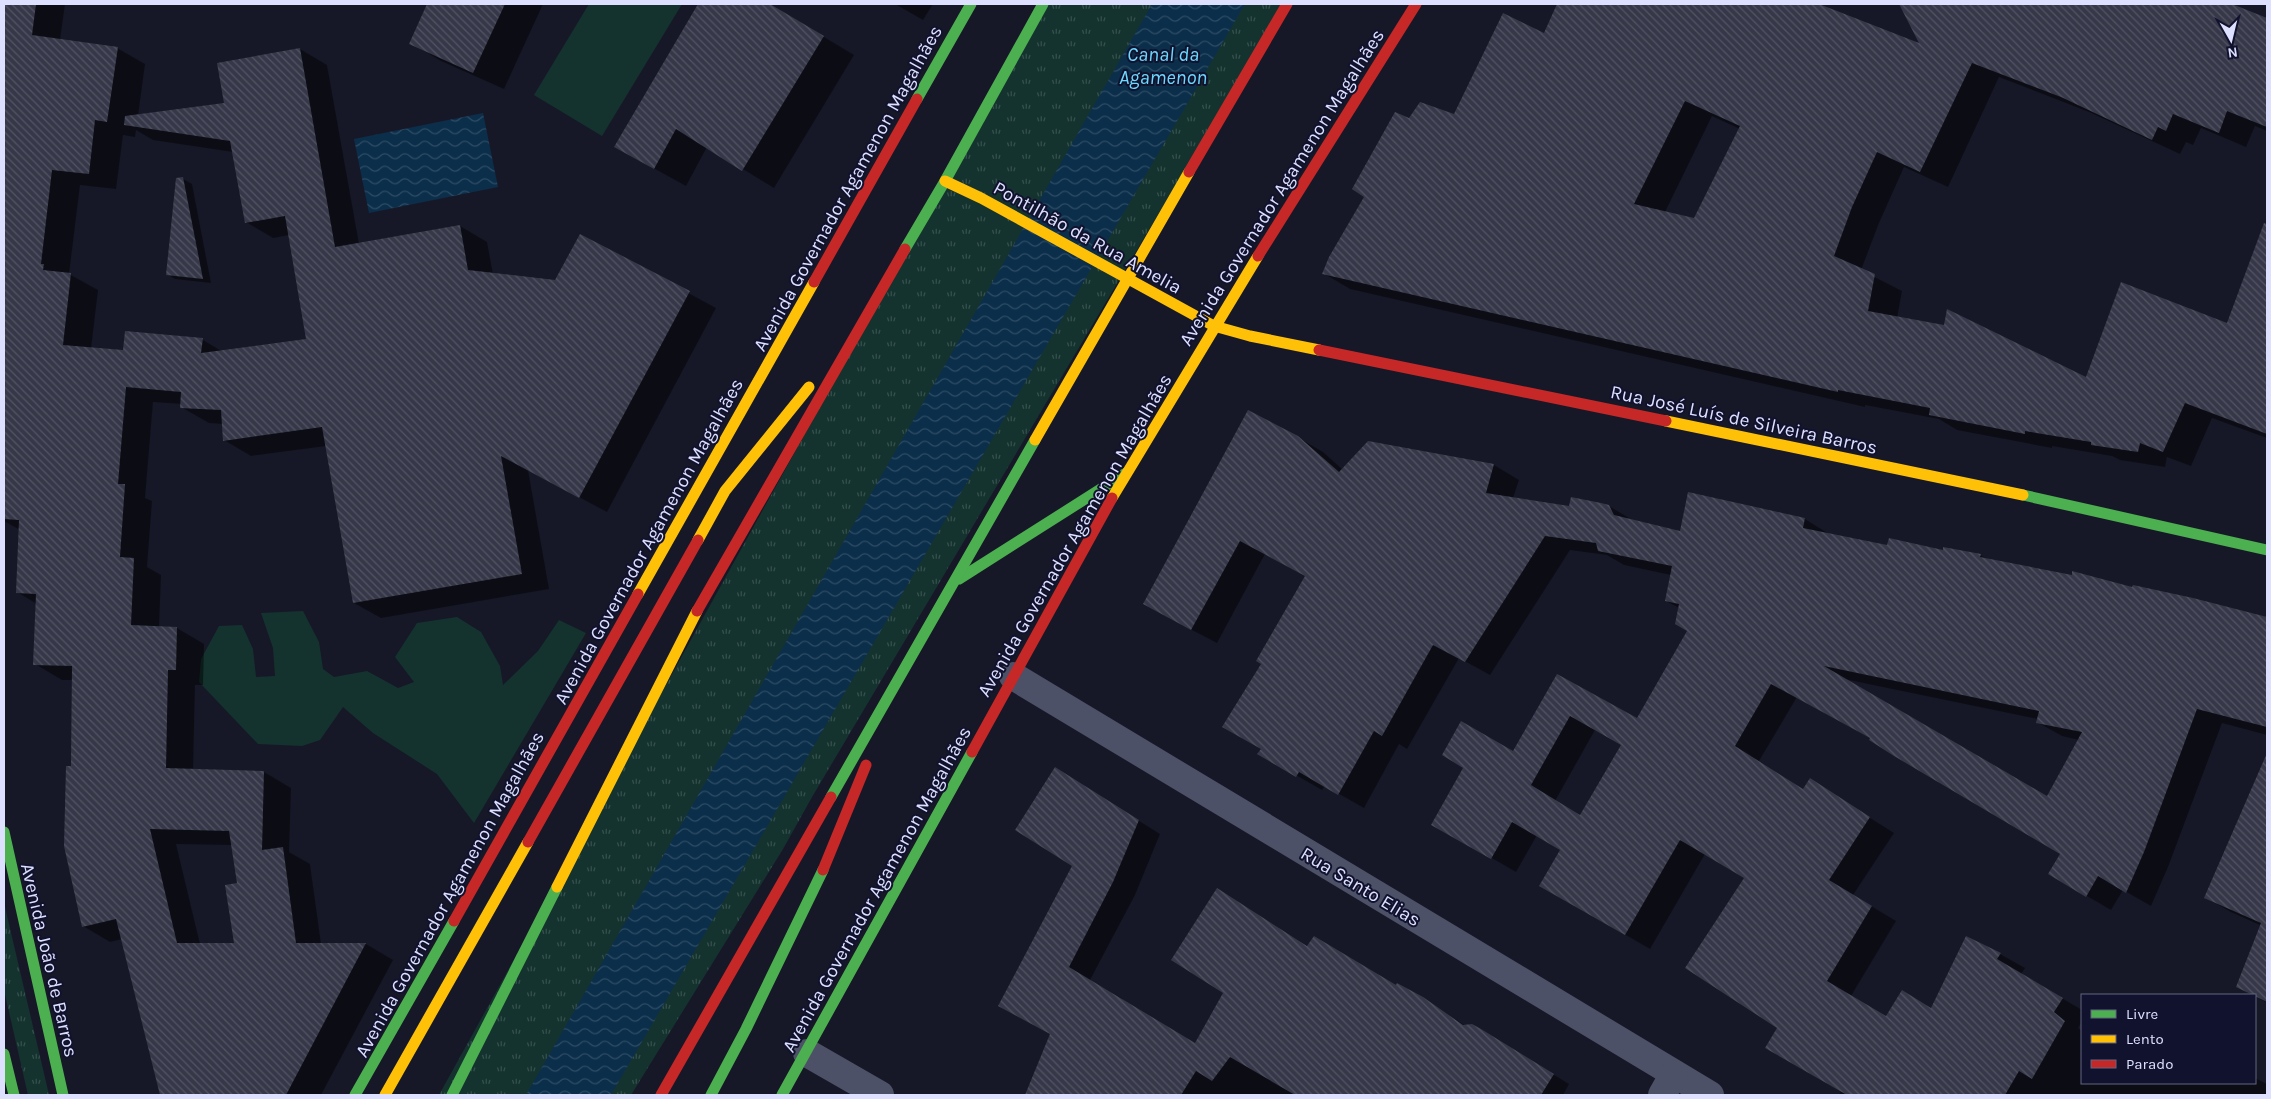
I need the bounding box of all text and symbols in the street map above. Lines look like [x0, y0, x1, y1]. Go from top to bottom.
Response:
north arrow [2206, 15, 2256, 65]
street label: Avenida Governador Agamenon Magalhães [749, 22, 947, 355]
street label: Avenida Governador Agamenon Magalhães [1175, 25, 1389, 350]
water label: Canal da Agamenon [1119, 43, 1207, 89]
text: N [2227, 43, 2239, 61]
street label: Pontilhão da Rua Amelia [990, 177, 1185, 299]
street label: Avenida Governador Agamenon Magalhães [973, 370, 1177, 701]
street label: Avenida Governador Agamenon Magalhães [550, 375, 748, 708]
street label: Rua José Luís de Silveira Barros [1608, 381, 1879, 459]
street label: Avenida Governador Agamenon Magalhães [778, 723, 976, 1056]
street label: Avenida Governador Agamenon Magalhães [351, 728, 549, 1061]
street label: Rua Santo Elias [1297, 842, 1424, 931]
street label: Avenida João de Barros [16, 861, 82, 1059]
legend [2081, 994, 2256, 1084]
text: Livre [2126, 1005, 2158, 1023]
text: Lento [2126, 1030, 2164, 1048]
text: Parado [2126, 1055, 2173, 1073]

